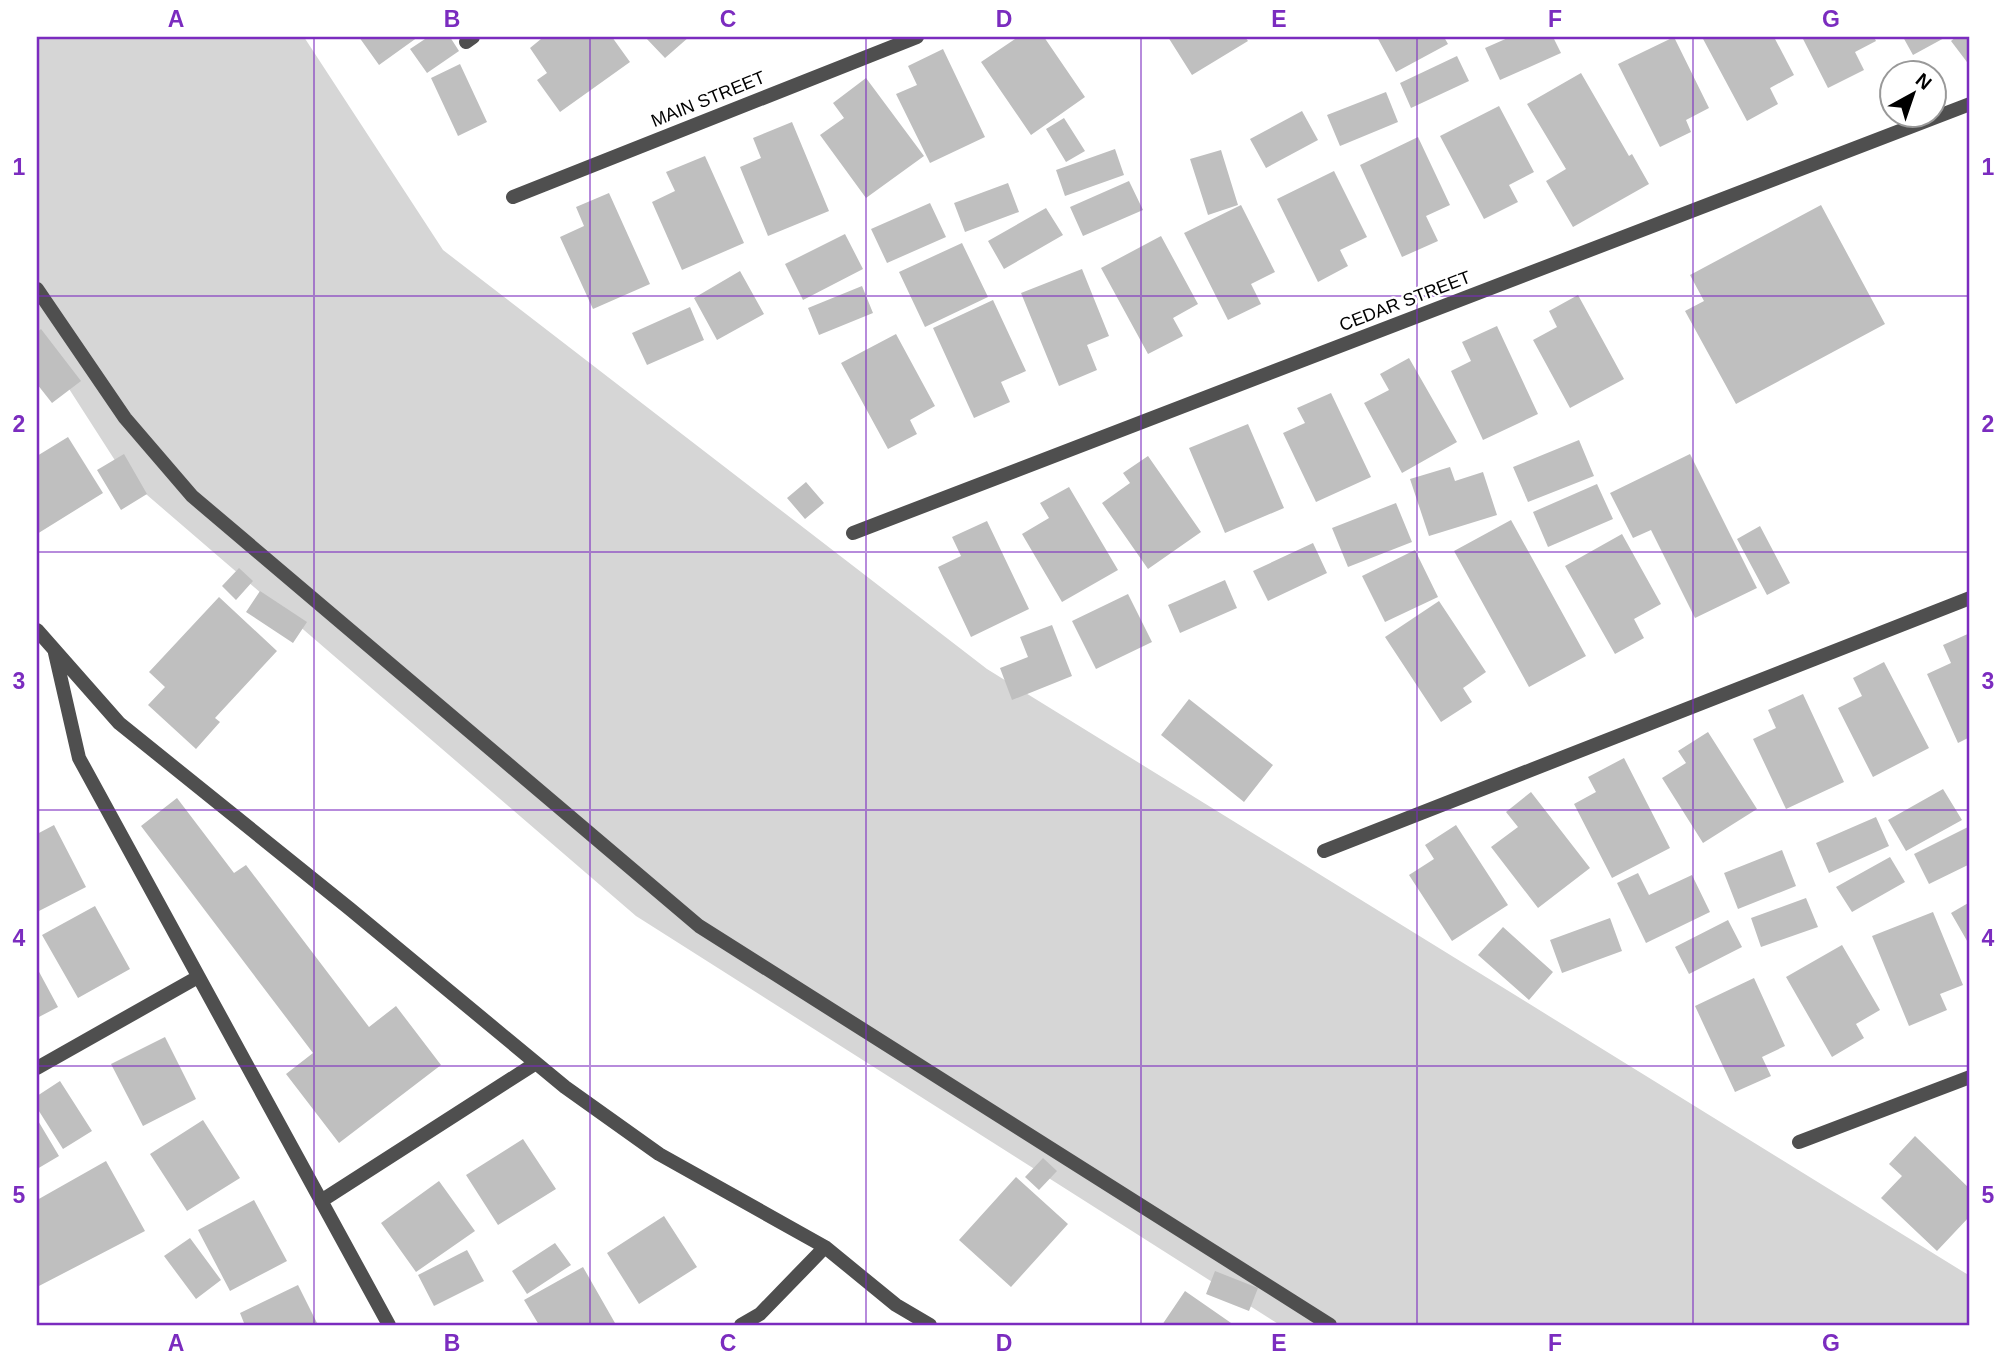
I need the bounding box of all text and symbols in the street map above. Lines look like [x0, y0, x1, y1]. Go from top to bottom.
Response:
text: A [168, 6, 184, 32]
text: B [444, 6, 460, 32]
text: C [720, 6, 736, 32]
text: D [996, 6, 1012, 32]
text: E [1271, 6, 1287, 32]
text: F [1548, 6, 1562, 32]
text: G [1822, 6, 1840, 32]
north arrow [1878, 60, 1948, 130]
street label: MAIN STREET [648, 67, 768, 131]
text: N [1912, 69, 1936, 94]
text: 1 [13, 154, 26, 180]
text: 1 [1982, 154, 1995, 180]
street label: CEDAR STREET [1337, 267, 1473, 335]
text: 2 [13, 411, 25, 437]
text: 2 [1982, 411, 1994, 437]
text: 3 [13, 668, 25, 694]
text: 3 [1982, 668, 1994, 694]
text: 4 [13, 925, 26, 951]
text: 4 [1982, 925, 1995, 951]
text: 5 [13, 1182, 26, 1208]
text: 5 [1982, 1182, 1995, 1208]
text: A [168, 1330, 184, 1356]
text: B [444, 1330, 460, 1356]
text: C [720, 1330, 736, 1356]
text: D [996, 1330, 1012, 1356]
text: E [1271, 1330, 1287, 1356]
text: F [1548, 1330, 1562, 1356]
text: G [1822, 1330, 1840, 1356]

